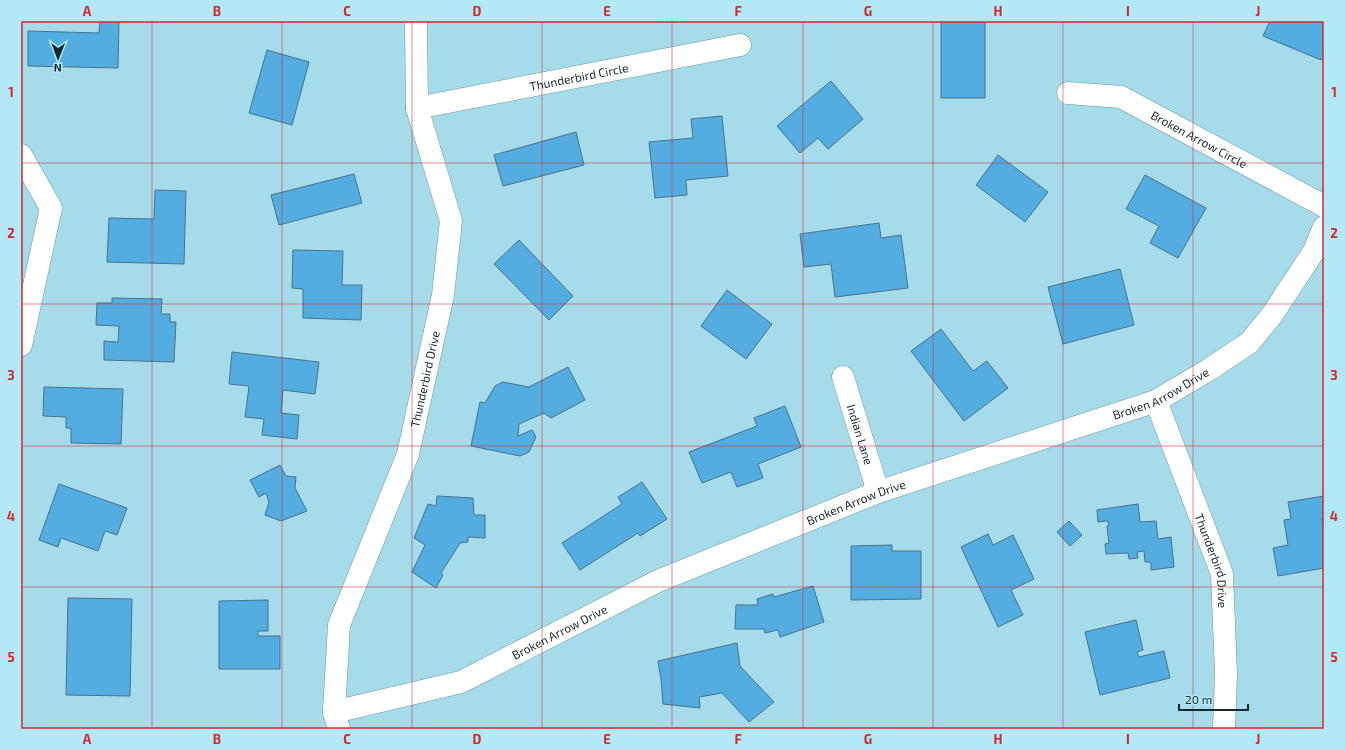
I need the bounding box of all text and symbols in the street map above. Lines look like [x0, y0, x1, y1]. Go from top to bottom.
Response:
text: A [83, 3, 92, 19]
text: B [213, 3, 221, 19]
text: C [343, 3, 351, 19]
text: D [473, 3, 482, 19]
text: E [603, 3, 611, 19]
text: F [734, 3, 742, 19]
text: G [864, 3, 872, 19]
text: H [994, 3, 1003, 19]
text: I [1126, 3, 1130, 19]
text: J [1256, 3, 1260, 19]
north arrow [38, 38, 78, 78]
street label: Thunderbird Circle [528, 60, 630, 93]
text: N [54, 62, 62, 75]
text: 1 [8, 84, 14, 100]
text: 1 [1331, 84, 1337, 100]
street label: Broken Arrow Circle [1149, 108, 1250, 171]
text: 2 [7, 225, 15, 241]
text: 2 [1330, 225, 1338, 241]
street label: Thunderbird Drive [407, 329, 442, 429]
street label: Broken Arrow Drive [1111, 364, 1211, 422]
text: 3 [7, 367, 15, 383]
text: 3 [1330, 367, 1338, 383]
street label: Indian Lane [845, 402, 876, 466]
street label: Broken Arrow Drive [804, 476, 907, 527]
text: 4 [7, 508, 15, 524]
text: 4 [1330, 508, 1338, 524]
street label: Thunderbird Drive [1192, 511, 1230, 608]
street label: Broken Arrow Drive [509, 601, 609, 662]
text: 5 [7, 649, 15, 665]
text: 5 [1330, 649, 1338, 665]
scale bar [1179, 686, 1248, 712]
text: 20 m [1185, 692, 1212, 706]
text: A [83, 731, 92, 747]
text: B [213, 731, 221, 747]
text: C [343, 731, 351, 747]
text: D [473, 731, 482, 747]
text: E [603, 731, 611, 747]
text: F [734, 731, 742, 747]
text: G [864, 731, 872, 747]
text: H [994, 731, 1003, 747]
text: I [1126, 731, 1130, 747]
text: J [1256, 731, 1260, 747]

